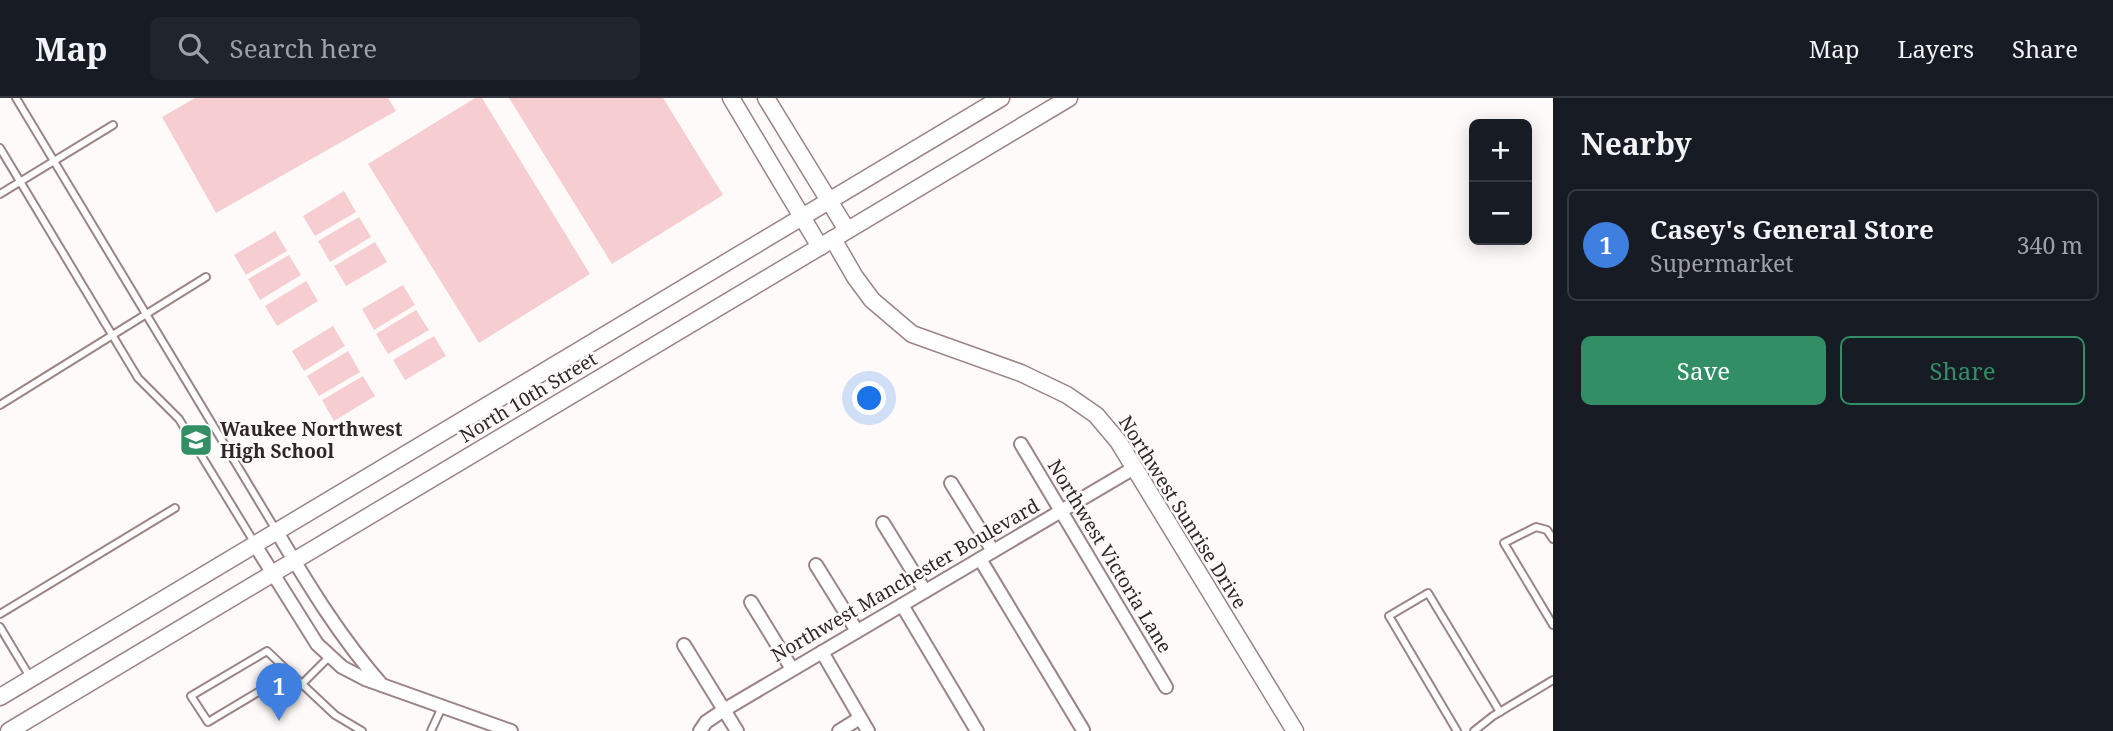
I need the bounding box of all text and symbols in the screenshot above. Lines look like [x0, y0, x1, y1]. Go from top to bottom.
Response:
search box [150, 17, 640, 80]
text: Map [35, 26, 108, 71]
icon: search [174, 29, 212, 67]
text: Search here [230, 30, 377, 66]
text: Map [1809, 32, 1860, 65]
text: Layers [1898, 32, 1974, 65]
text: Share [2012, 32, 2078, 65]
map controls [1469, 119, 1532, 245]
button: + [1469, 119, 1532, 182]
text: Nearby [1581, 123, 1692, 164]
button: − [1469, 182, 1532, 245]
text: Casey's General Store [1650, 211, 1934, 247]
text: 1 [1600, 229, 1613, 261]
text: 340 m [2017, 229, 2083, 261]
text: Supermarket [1650, 247, 1793, 279]
button: Save [1581, 336, 1826, 405]
button: Share [1840, 336, 2085, 405]
street label: North 10th Street [454, 346, 602, 448]
your location [852, 381, 886, 415]
street label: Northwest Sunrise Drive [1113, 410, 1253, 614]
place label: Waukee Northwest High School [220, 416, 403, 464]
school or university icon: Waukee Northwest High School [177, 421, 215, 459]
street label: Northwest Victoria Lane [1042, 454, 1178, 658]
street label: Northwest Manchester Boulevard [766, 492, 1044, 668]
pin: 1 [256, 663, 302, 721]

